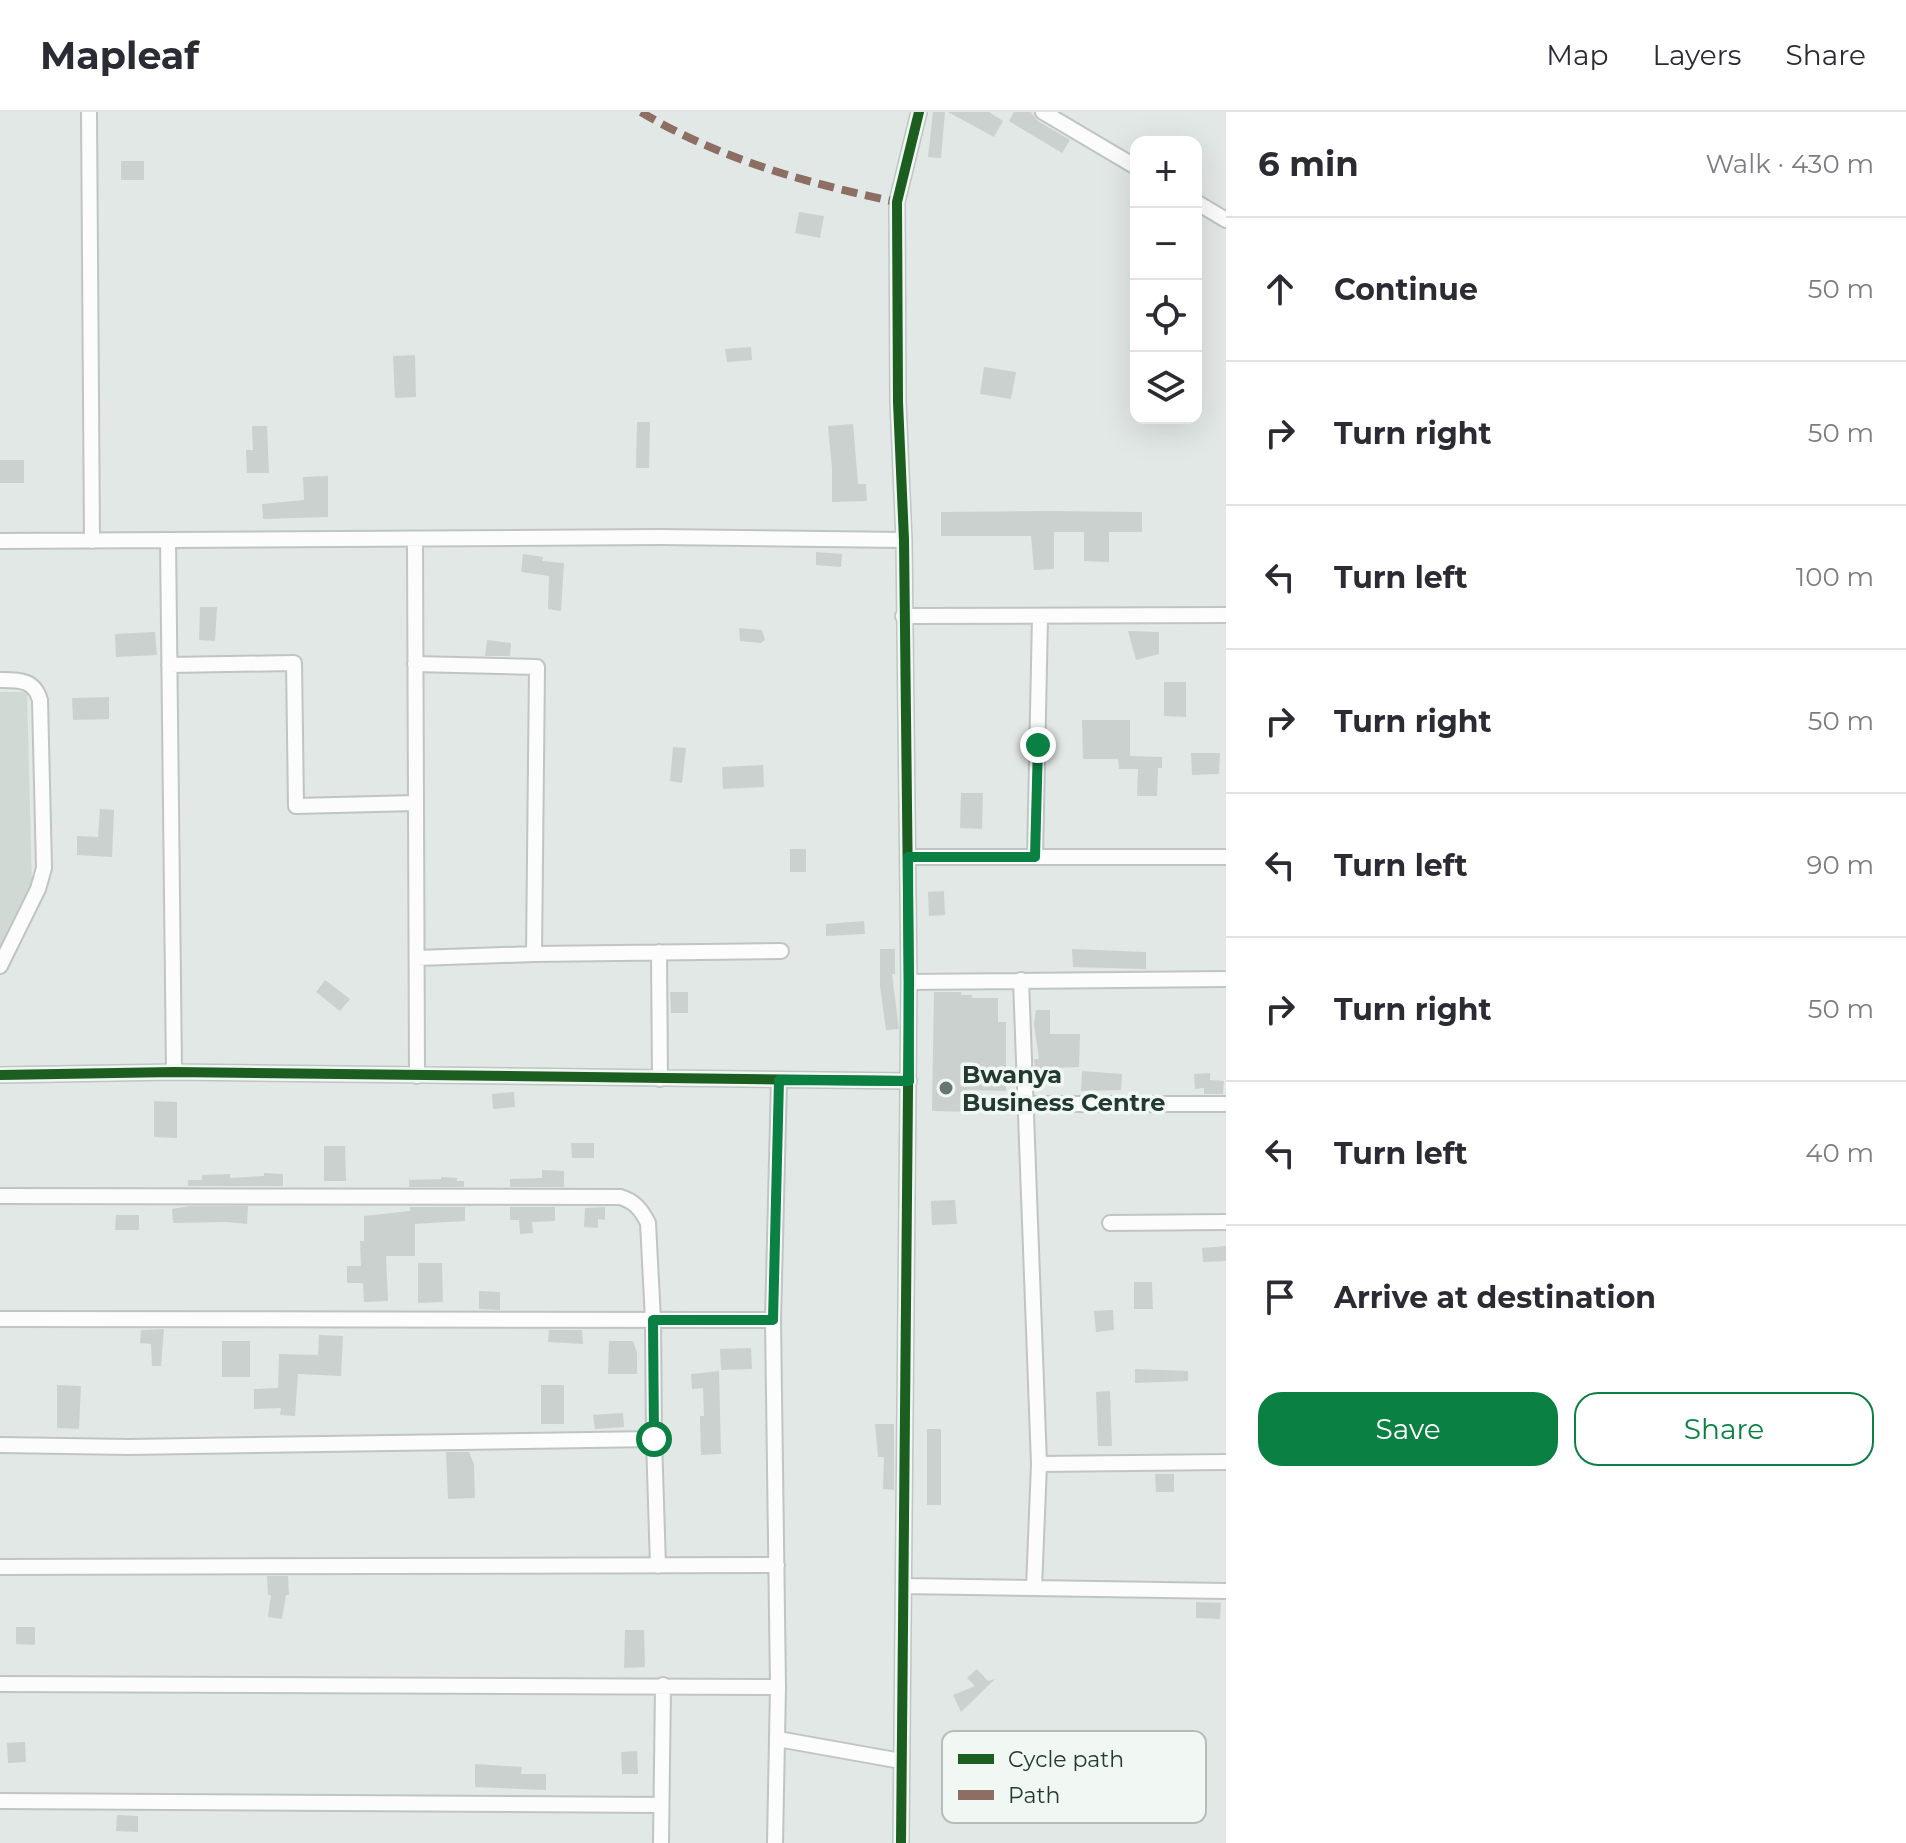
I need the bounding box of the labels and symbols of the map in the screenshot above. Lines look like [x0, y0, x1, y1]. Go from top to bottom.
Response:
route end [1020, 727, 1056, 763]
place label: Bwanya Business Centre [962, 1060, 1165, 1117]
marker: Bwanya Business Centre [937, 1079, 955, 1097]
route start [636, 1421, 672, 1457]
legend [942, 1731, 1206, 1823]
text: Cycle path [1008, 1746, 1124, 1773]
text: Path [1008, 1782, 1060, 1809]

